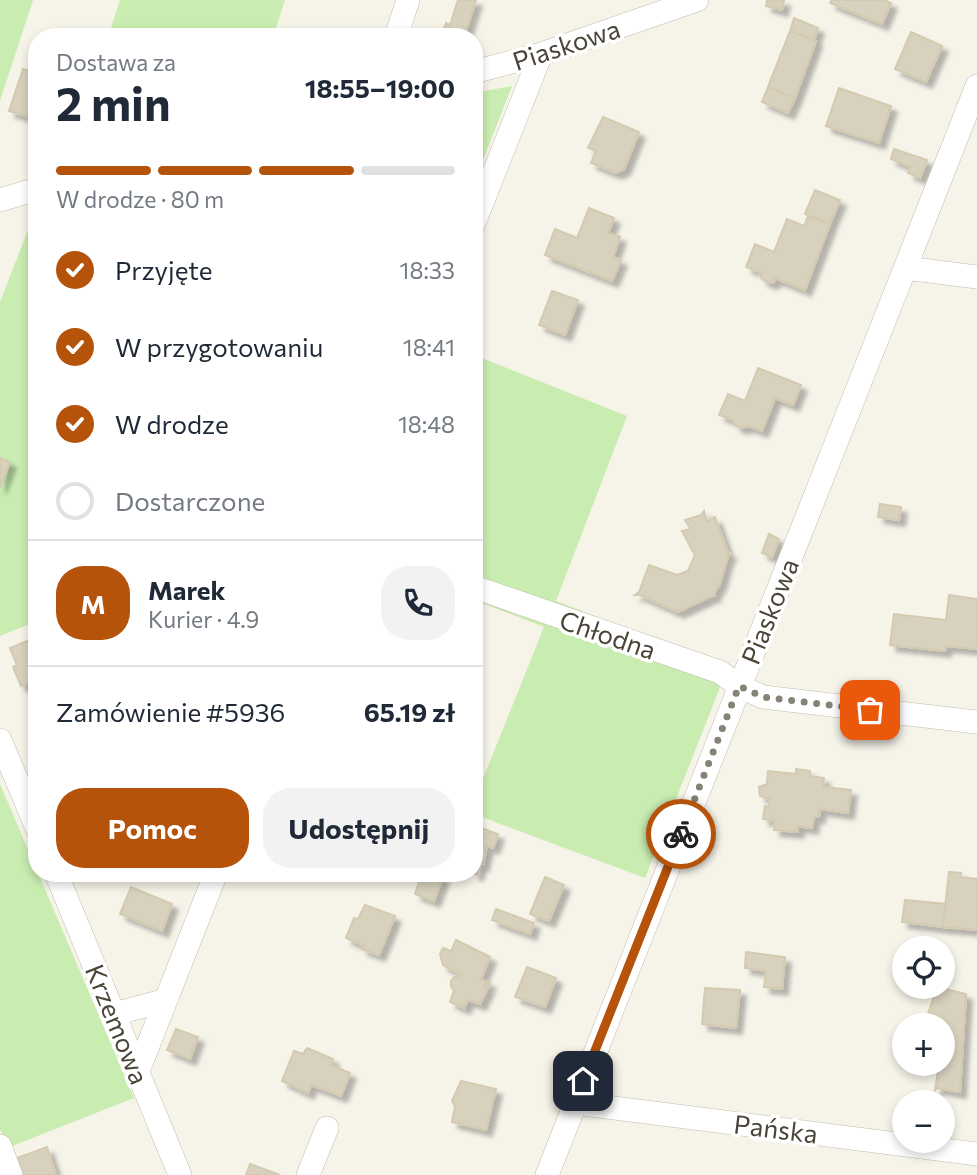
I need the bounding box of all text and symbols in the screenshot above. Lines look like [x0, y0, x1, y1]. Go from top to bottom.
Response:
street label: Piaskowa [508, 12, 624, 76]
text: Dostawa za [56, 48, 176, 76]
text: 18:55–19:00 [305, 72, 455, 103]
text: 2 min [56, 74, 171, 130]
text: W drodze · 80 m [56, 185, 224, 213]
icon: check [56, 251, 94, 289]
text: Przyjęte [115, 254, 212, 285]
text: 18:33 [400, 256, 455, 284]
icon: check [56, 328, 94, 366]
text: W przygotowaniu [115, 331, 323, 362]
text: 18:41 [403, 333, 455, 361]
icon: check [56, 405, 94, 443]
text: W drodze [115, 408, 229, 439]
text: 18:48 [398, 410, 455, 438]
text: Dostarczone [115, 485, 265, 516]
street label: Piaskowa [734, 554, 804, 668]
button: phone [381, 566, 455, 640]
text: Marek [148, 574, 225, 605]
text: M [80, 588, 106, 619]
street label: Chłodna [556, 603, 660, 665]
text: Kurier · 4.9 [148, 605, 259, 633]
pin [840, 680, 900, 740]
icon: bag [851, 691, 889, 729]
text: Zamówienie #5936 [56, 696, 285, 727]
text: 65.19 zł [364, 696, 455, 727]
button: Pomoc [56, 788, 249, 868]
button: Udostępnij [263, 788, 455, 868]
courier [646, 799, 716, 869]
icon: bike [662, 815, 700, 853]
map controls [892, 936, 955, 1153]
button: locate [892, 936, 955, 999]
street label: Krzemowa [80, 960, 156, 1088]
button: + [892, 1013, 955, 1076]
pin [553, 1051, 613, 1111]
icon: home [564, 1062, 602, 1100]
button: − [892, 1090, 955, 1153]
street label: Pańska [732, 1107, 820, 1149]

